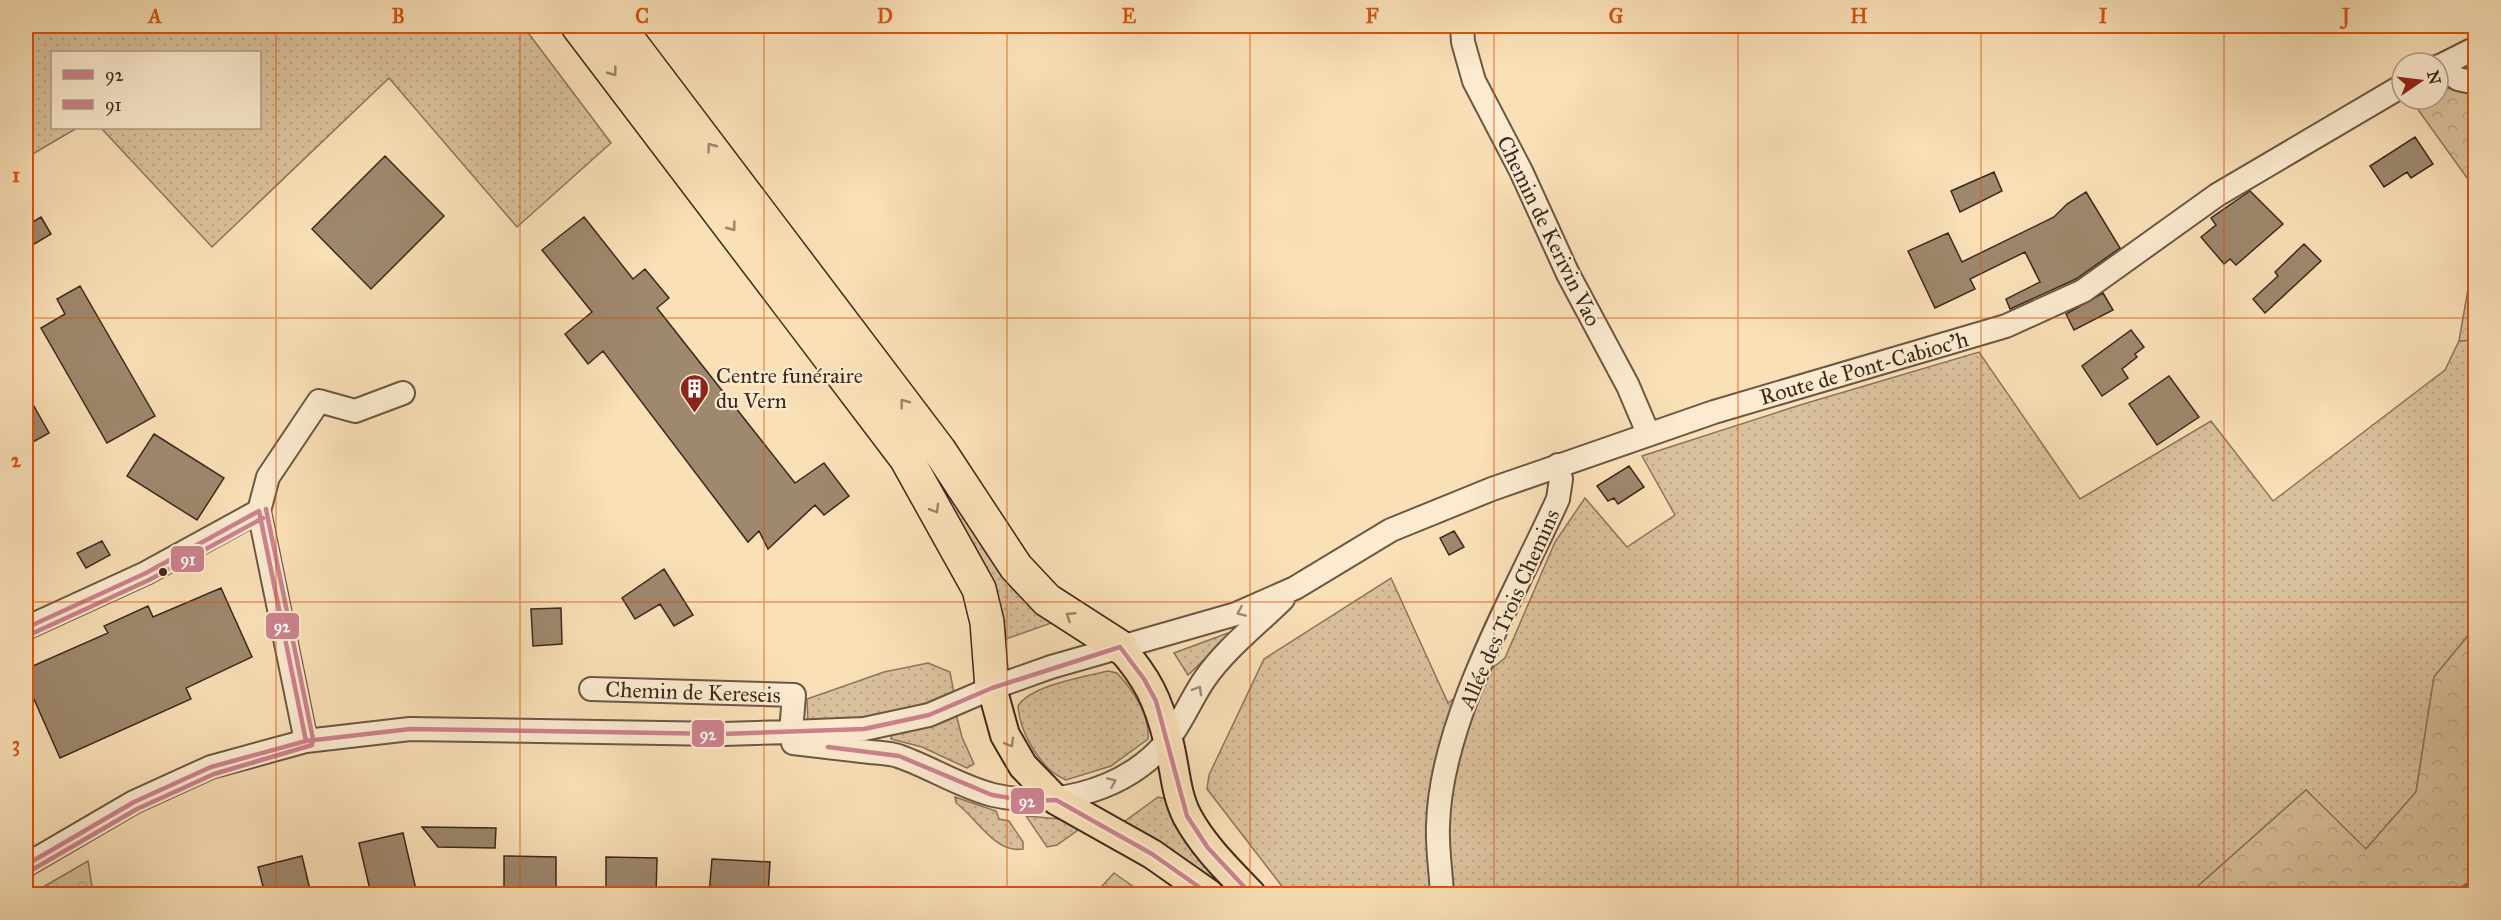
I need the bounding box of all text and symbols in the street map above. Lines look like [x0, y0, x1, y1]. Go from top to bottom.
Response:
text: A [146, 4, 162, 28]
text: B [391, 4, 405, 28]
text: C [635, 4, 649, 28]
text: D [877, 4, 893, 28]
text: E [1122, 4, 1137, 28]
text: F [1365, 4, 1379, 28]
text: G [1609, 4, 1624, 28]
text: H [1850, 4, 1868, 28]
text: I [2099, 4, 2108, 28]
text: J [2339, 4, 2351, 30]
legend [51, 51, 261, 129]
north arrow [2390, 51, 2450, 111]
text: 92 [105, 64, 124, 86]
one-way arrow [606, 65, 617, 76]
text: N [2423, 69, 2445, 87]
text: 91 [105, 94, 122, 116]
street label: Chemin de Kerivin Vao [1491, 131, 1607, 331]
one-way arrow [707, 142, 718, 153]
text: 1 [12, 163, 20, 187]
one-way arrow [724, 220, 735, 231]
street label: Route de Pont-Cabioc'h [1757, 325, 1971, 411]
place label: Centre funéraire du Vern [716, 362, 863, 414]
building icon: Centre funéraire du Vern [679, 372, 711, 414]
one-way arrow [901, 398, 912, 409]
text: 2 [11, 448, 22, 472]
one-way arrow [928, 502, 939, 513]
street label: Allée des Trois Chemins [1452, 505, 1565, 714]
line badge: 91 [170, 545, 205, 573]
text: 91 [181, 550, 196, 570]
unlabelled marker [157, 566, 169, 578]
one-way arrow [1236, 605, 1247, 617]
line badge: 92 [265, 612, 300, 640]
one-way arrow [1066, 612, 1077, 623]
text: 92 [274, 617, 291, 637]
street label: Chemin de Kereseis [605, 675, 781, 709]
one-way arrow [1191, 686, 1202, 696]
line badge: 92 [691, 719, 725, 748]
text: 92 [700, 725, 717, 745]
text: 3 [12, 732, 20, 757]
one-way arrow [1002, 737, 1014, 747]
one-way arrow [1105, 777, 1116, 789]
line badge: 92 [1010, 787, 1045, 815]
text: 92 [1019, 792, 1036, 812]

